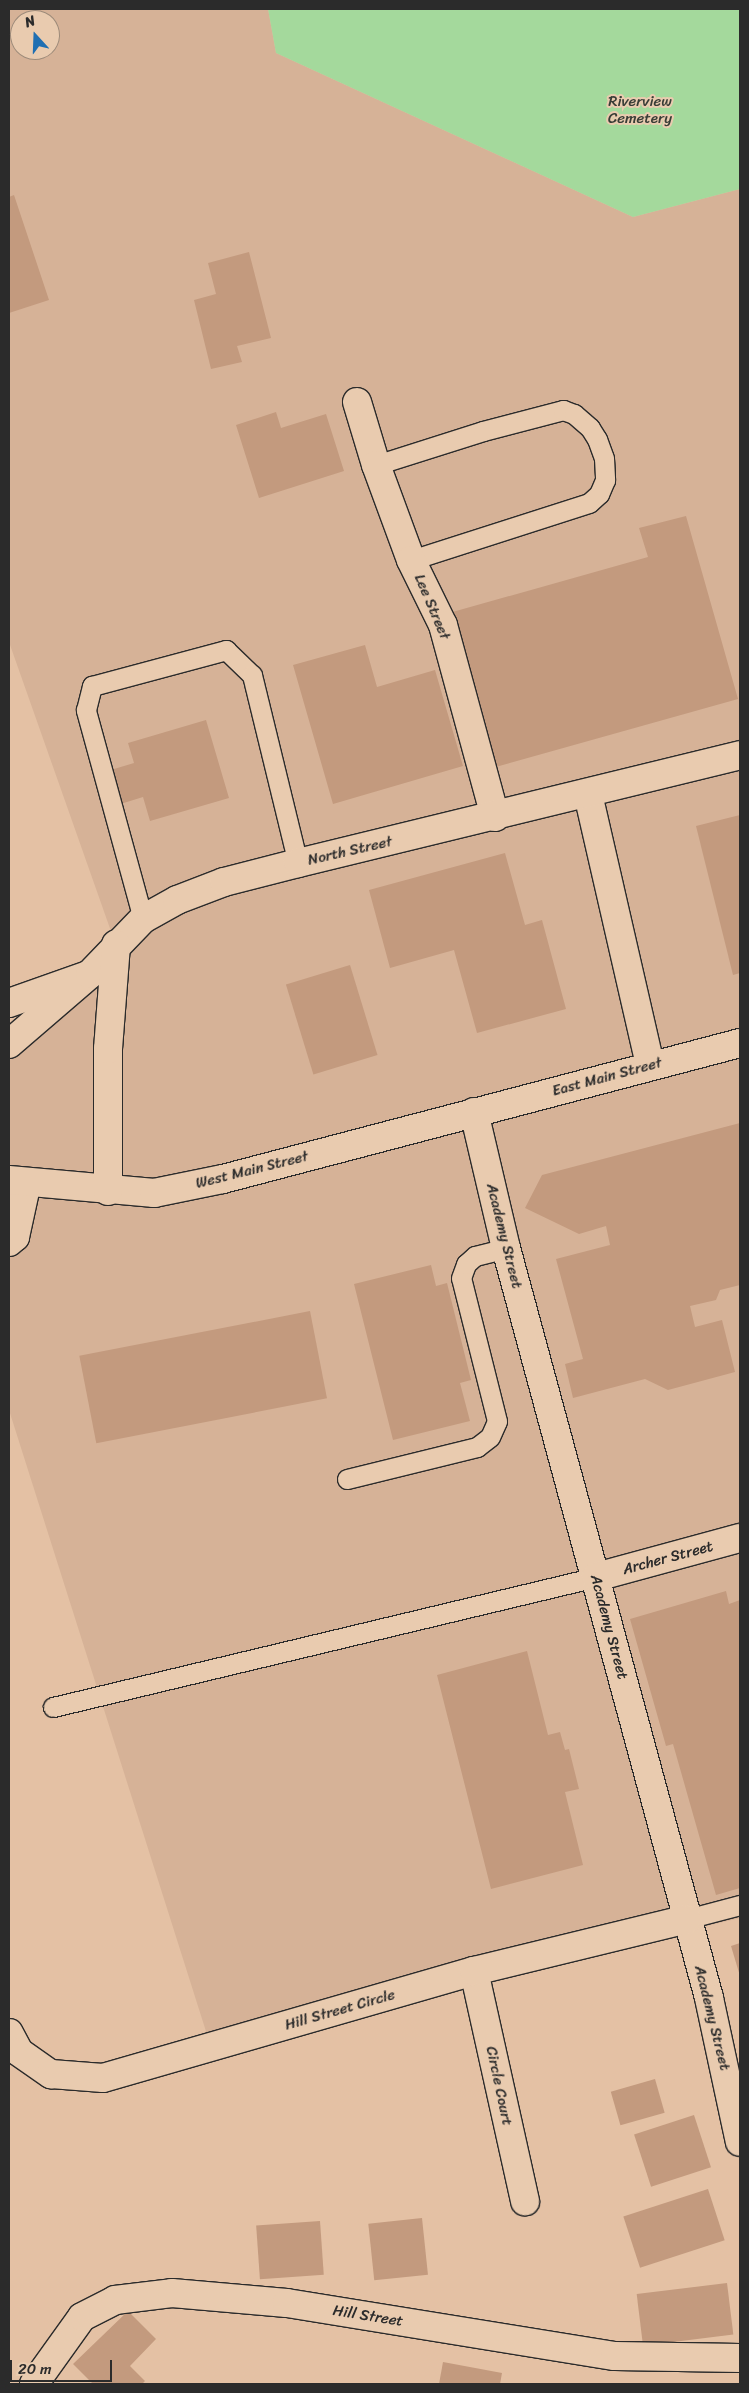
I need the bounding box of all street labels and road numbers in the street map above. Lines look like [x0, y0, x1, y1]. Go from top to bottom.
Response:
street label: Lee Street [410, 571, 454, 643]
street label: North Street [306, 833, 394, 869]
street label: East Main Street [550, 1054, 664, 1100]
street label: West Main Street [193, 1147, 311, 1193]
street label: Academy Street [482, 1182, 526, 1290]
street label: Archer Street [621, 1537, 715, 1579]
street label: Academy Street [586, 1573, 632, 1681]
street label: Academy Street [690, 1964, 734, 2072]
street label: Hill Street Circle [283, 1986, 397, 2034]
street label: Circle Court [482, 2045, 516, 2127]
street label: Hill Street [332, 2302, 404, 2330]

